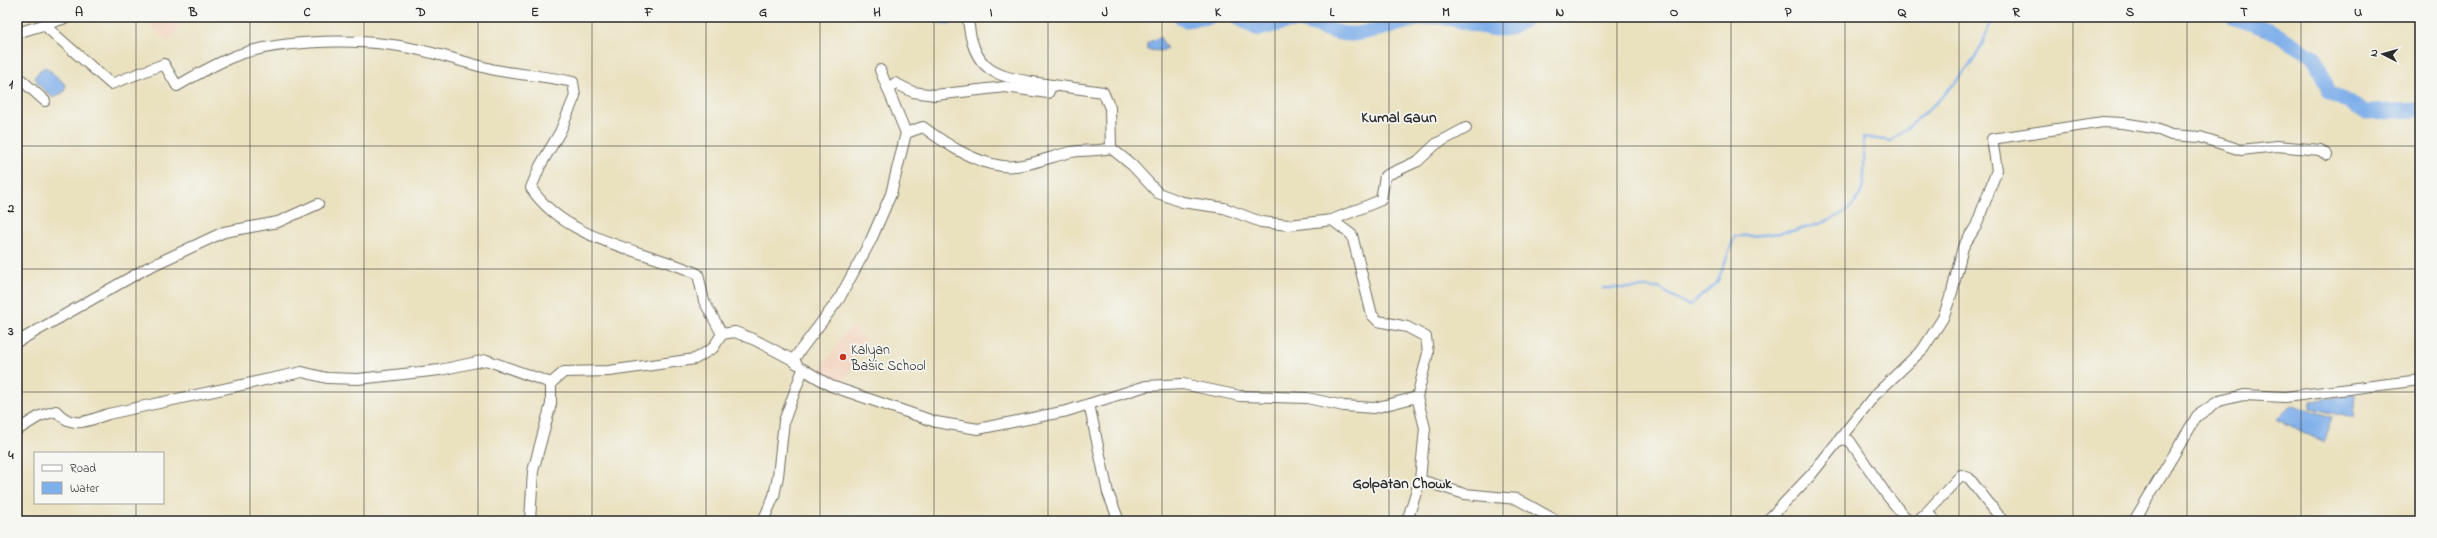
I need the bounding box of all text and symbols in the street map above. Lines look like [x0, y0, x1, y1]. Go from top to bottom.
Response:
text: A [75, 3, 83, 22]
text: B [188, 3, 198, 22]
text: C [303, 3, 311, 22]
text: D [415, 3, 426, 22]
text: E [531, 3, 539, 22]
text: F [644, 3, 654, 22]
text: G [759, 3, 767, 22]
text: H [873, 3, 881, 22]
text: I [989, 3, 993, 22]
text: J [1102, 3, 1108, 22]
text: K [1215, 3, 1222, 22]
text: L [1330, 3, 1336, 22]
text: M [1442, 3, 1450, 22]
text: N [1556, 3, 1565, 22]
text: O [1670, 3, 1679, 22]
text: P [1785, 3, 1792, 22]
text: Q [1898, 3, 1907, 22]
text: R [2011, 3, 2020, 22]
text: S [2126, 3, 2135, 22]
text: T [2240, 3, 2248, 22]
text: U [2354, 3, 2362, 22]
north arrow [2363, 34, 2403, 74]
text: N [2366, 49, 2382, 58]
text: 1 [9, 75, 14, 94]
district label: Kumal Gaun [1361, 107, 1437, 129]
text: 2 [7, 199, 15, 218]
text: 3 [7, 322, 14, 341]
place label: Kalyan Basic School [850, 340, 926, 377]
marker: Kalyan Basic School [838, 352, 848, 362]
text: 4 [7, 446, 14, 465]
legend [34, 452, 164, 504]
text: Road [70, 460, 96, 478]
district label: Golpatan Chowk [1352, 473, 1452, 495]
text: Water [70, 480, 99, 498]

